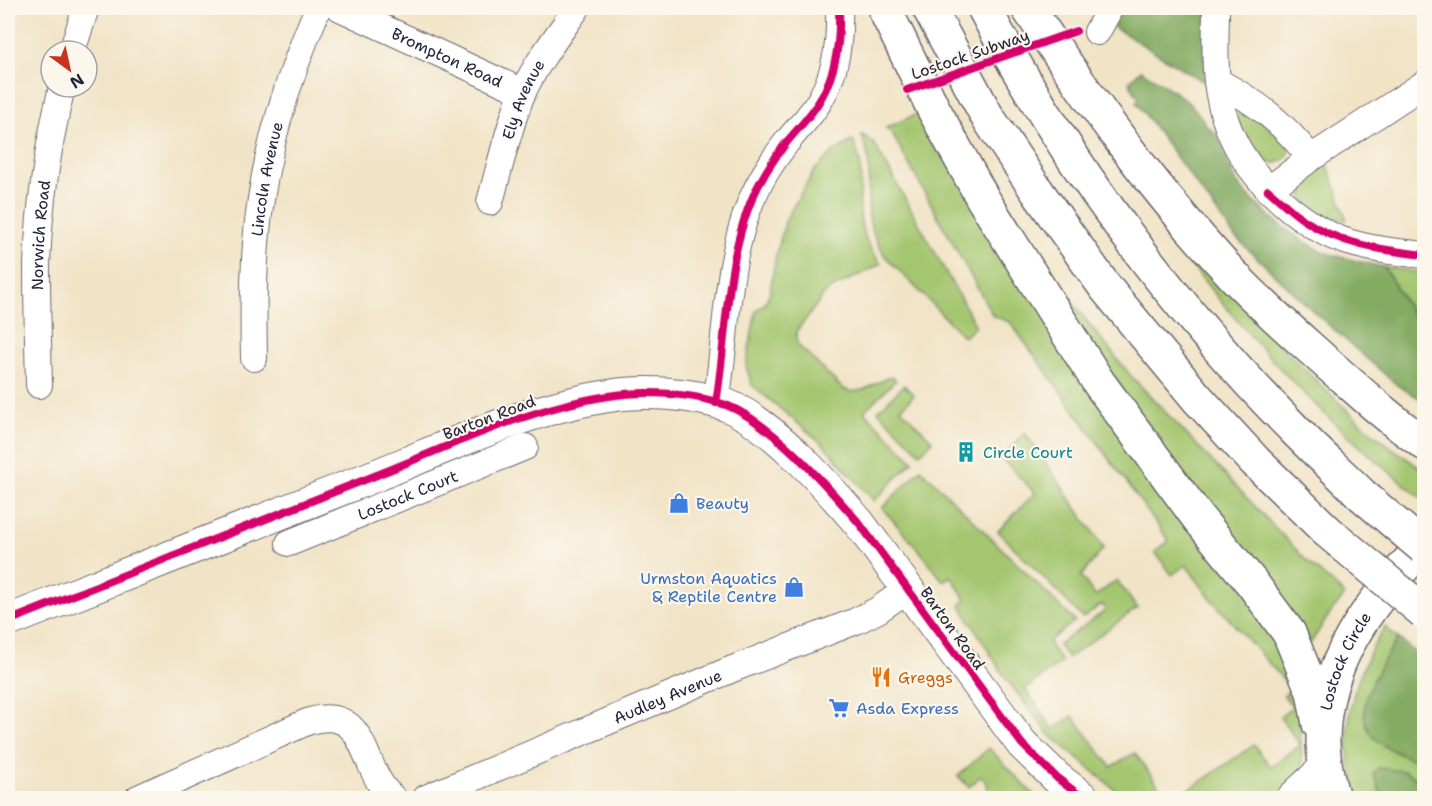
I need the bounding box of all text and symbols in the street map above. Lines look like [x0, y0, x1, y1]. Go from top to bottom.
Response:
street label: Brompton Road [388, 23, 506, 92]
street label: Lostock Subway [908, 24, 1032, 85]
north arrow [39, 39, 99, 99]
street label: Ely Avenue [497, 55, 550, 142]
text: N [66, 69, 88, 93]
street label: Lincoln Avenue [247, 119, 288, 237]
street label: Norwich Road [27, 179, 55, 290]
street label: Barton Road [440, 390, 539, 445]
building icon: Circle Court [954, 440, 978, 464]
place label: Circle Court [983, 442, 1073, 463]
street label: Lostock Court [354, 465, 461, 525]
shop icon: Beauty [667, 491, 691, 515]
place label: Beauty [696, 493, 749, 514]
place label: Urmston Aquatics & Reptile Centre [640, 568, 777, 607]
shop icon: Urmston Aquatics & Reptile Centre [782, 575, 806, 599]
street label: Barton Road [915, 583, 990, 674]
street label: Lostock Circle [1316, 608, 1376, 712]
street label: Audley Avenue [610, 665, 725, 729]
restaurant icon: Greggs [869, 665, 893, 689]
place label: Greggs [898, 667, 953, 688]
supermarket icon: Asda Express [827, 696, 851, 720]
place label: Asda Express [856, 698, 959, 719]

